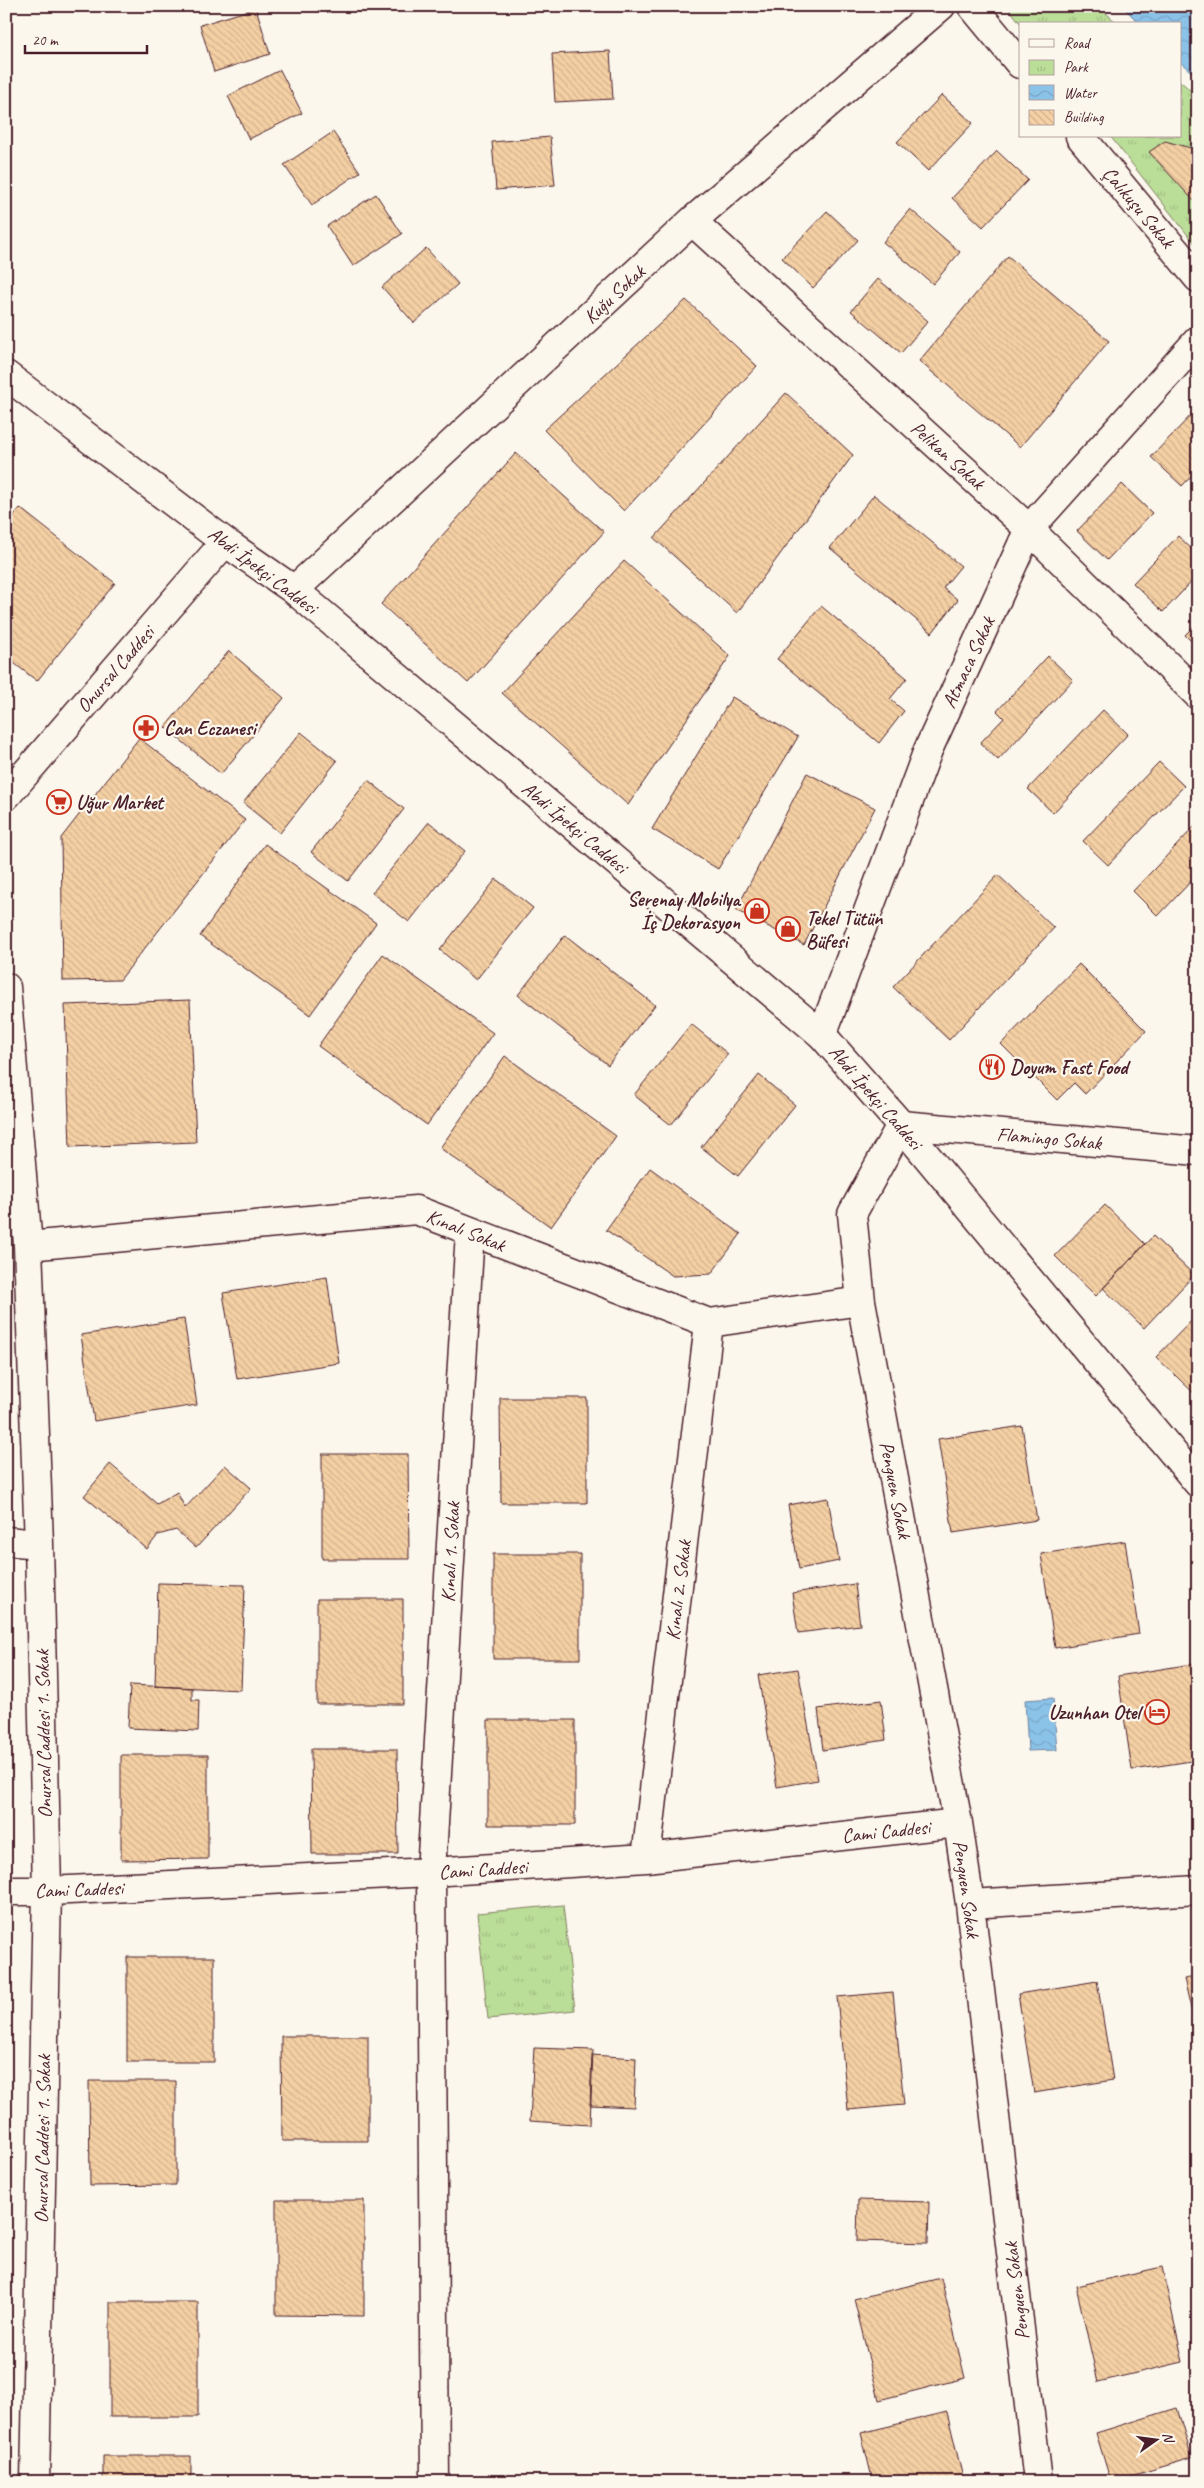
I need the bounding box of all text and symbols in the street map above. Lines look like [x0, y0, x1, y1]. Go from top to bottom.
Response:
scale bar [25, 22, 148, 54]
legend [1019, 22, 1182, 138]
text: 20 m [32, 31, 59, 50]
text: Road [1064, 34, 1091, 53]
text: Park [1064, 58, 1089, 77]
text: Water [1064, 84, 1098, 103]
text: Building [1064, 108, 1104, 127]
street label: Çalıkuşu Sokak [1097, 161, 1181, 255]
street label: Kuğu Sokak [578, 258, 652, 329]
street label: Pelikan Sokak [905, 416, 991, 496]
street label: Abdi İpekçi Caddesi [203, 521, 324, 621]
street label: Atmaca Sokak [936, 611, 1001, 712]
street label: Onursal Caddesi [71, 619, 161, 718]
pharmacy icon: Can Eczanesi [133, 715, 159, 741]
place label: Can Eczanesi [164, 716, 259, 741]
street label: Abdi İpekçi Caddesi [517, 776, 634, 880]
supermarket icon: Uğur Market [46, 789, 72, 815]
place label: Uğur Market [76, 790, 165, 815]
place label: Serenay Mobilya İç Dekorasyon [627, 887, 742, 935]
shop icon: Serenay Mobilya İç Dekorasyon [744, 898, 770, 924]
place label: Tekel Tütün Büfesi [806, 906, 883, 954]
shop icon: Tekel Tütün Büfesi [775, 916, 801, 942]
street label: Abdi İpekçi Caddesi [823, 1040, 929, 1156]
restaurant icon: Doyum Fast Food [979, 1054, 1005, 1080]
place label: Doyum Fast Food [1010, 1055, 1131, 1080]
street label: Flamingo Sokak [996, 1121, 1104, 1156]
street label: Kınalı Sokak [423, 1203, 510, 1258]
street label: Penguen Sokak [874, 1439, 917, 1542]
street label: Kınalı 1. Sokak [435, 1500, 466, 1603]
street label: Kınalı 2. Sokak [660, 1537, 697, 1641]
street label: Onursal Caddesi 1. Sokak [30, 1648, 57, 1819]
hotel icon: Uzunhan Otel [1144, 1699, 1170, 1725]
place label: Uzunhan Otel [1048, 1700, 1143, 1725]
street label: Cami Caddesi [841, 1814, 934, 1849]
street label: Penguen Sokak [947, 1839, 986, 1941]
street label: Cami Caddesi [438, 1854, 530, 1885]
street label: Cami Caddesi [34, 1875, 126, 1904]
street label: Onursal Caddesi 1. Sokak [29, 2053, 56, 2224]
street label: Penguen Sokak [998, 2239, 1035, 2341]
north arrow [1132, 2416, 1182, 2466]
text: N [1159, 2431, 1178, 2445]

